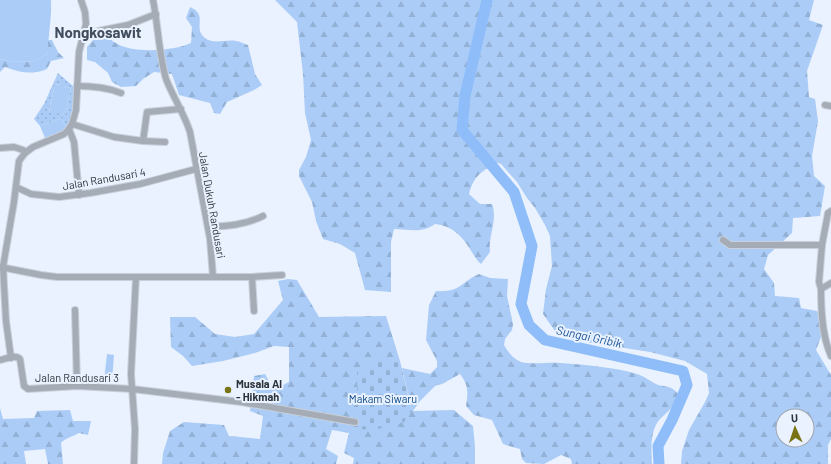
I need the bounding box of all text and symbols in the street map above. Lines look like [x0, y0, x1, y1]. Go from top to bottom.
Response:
district label: Nongkosawit [54, 23, 142, 41]
street label: Jalan Dukuh Randusari [197, 151, 228, 259]
street label: Jalan Randusari 4 [61, 165, 147, 192]
water label: Sungai Gribik [555, 322, 623, 350]
street label: Jalan Randusari 3 [35, 371, 119, 384]
place label: Musala Al - Hikmah [236, 377, 282, 403]
marker: Musala Al - Hikmah [223, 385, 233, 395]
park label: Makam Siwaru [349, 392, 417, 405]
north arrow [775, 408, 815, 448]
text: U [791, 411, 798, 424]

